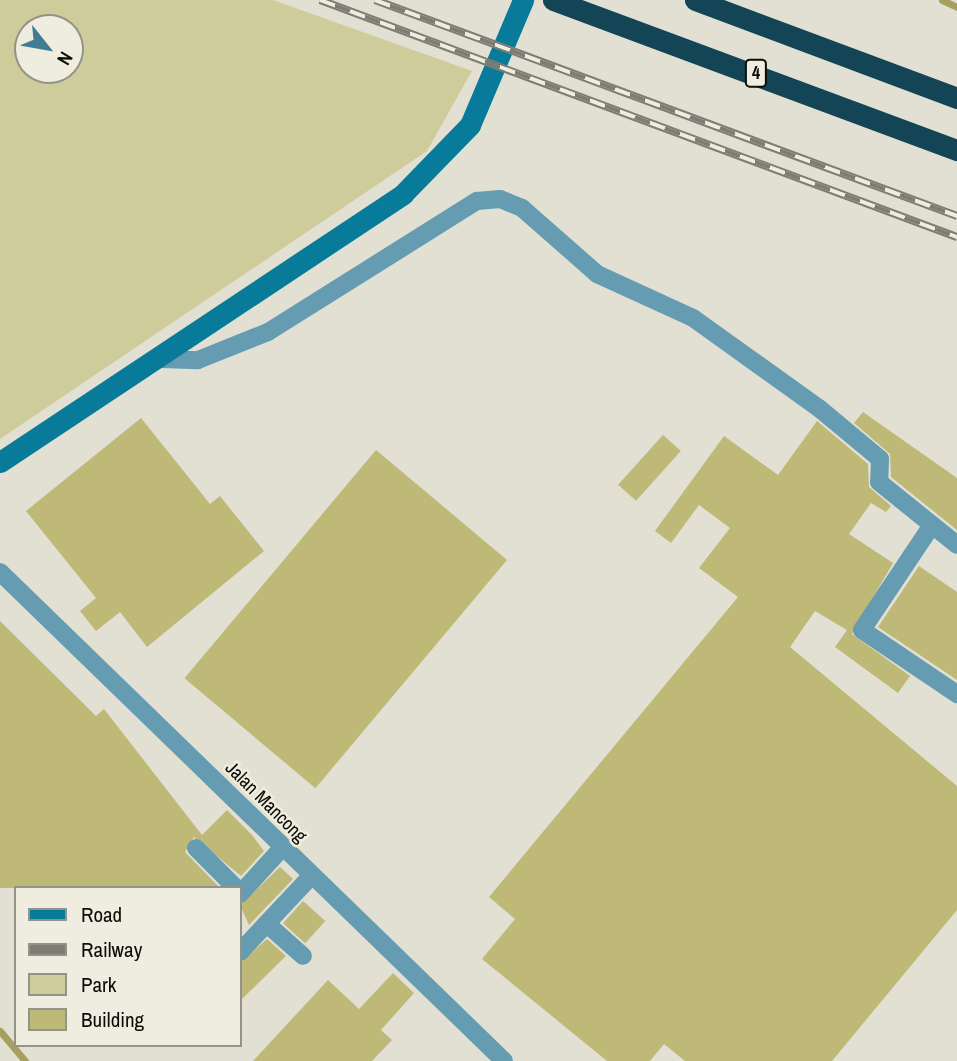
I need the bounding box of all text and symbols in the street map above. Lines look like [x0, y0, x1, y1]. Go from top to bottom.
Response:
north arrow [14, 14, 84, 84]
text: N [51, 47, 79, 70]
road number: 4 [744, 58, 768, 88]
street label: Jalan Mancong [221, 757, 311, 847]
legend [14, 886, 242, 1047]
text: Road [81, 900, 122, 929]
text: Railway [81, 935, 142, 964]
text: Park [81, 970, 116, 999]
text: Building [81, 1005, 144, 1034]

